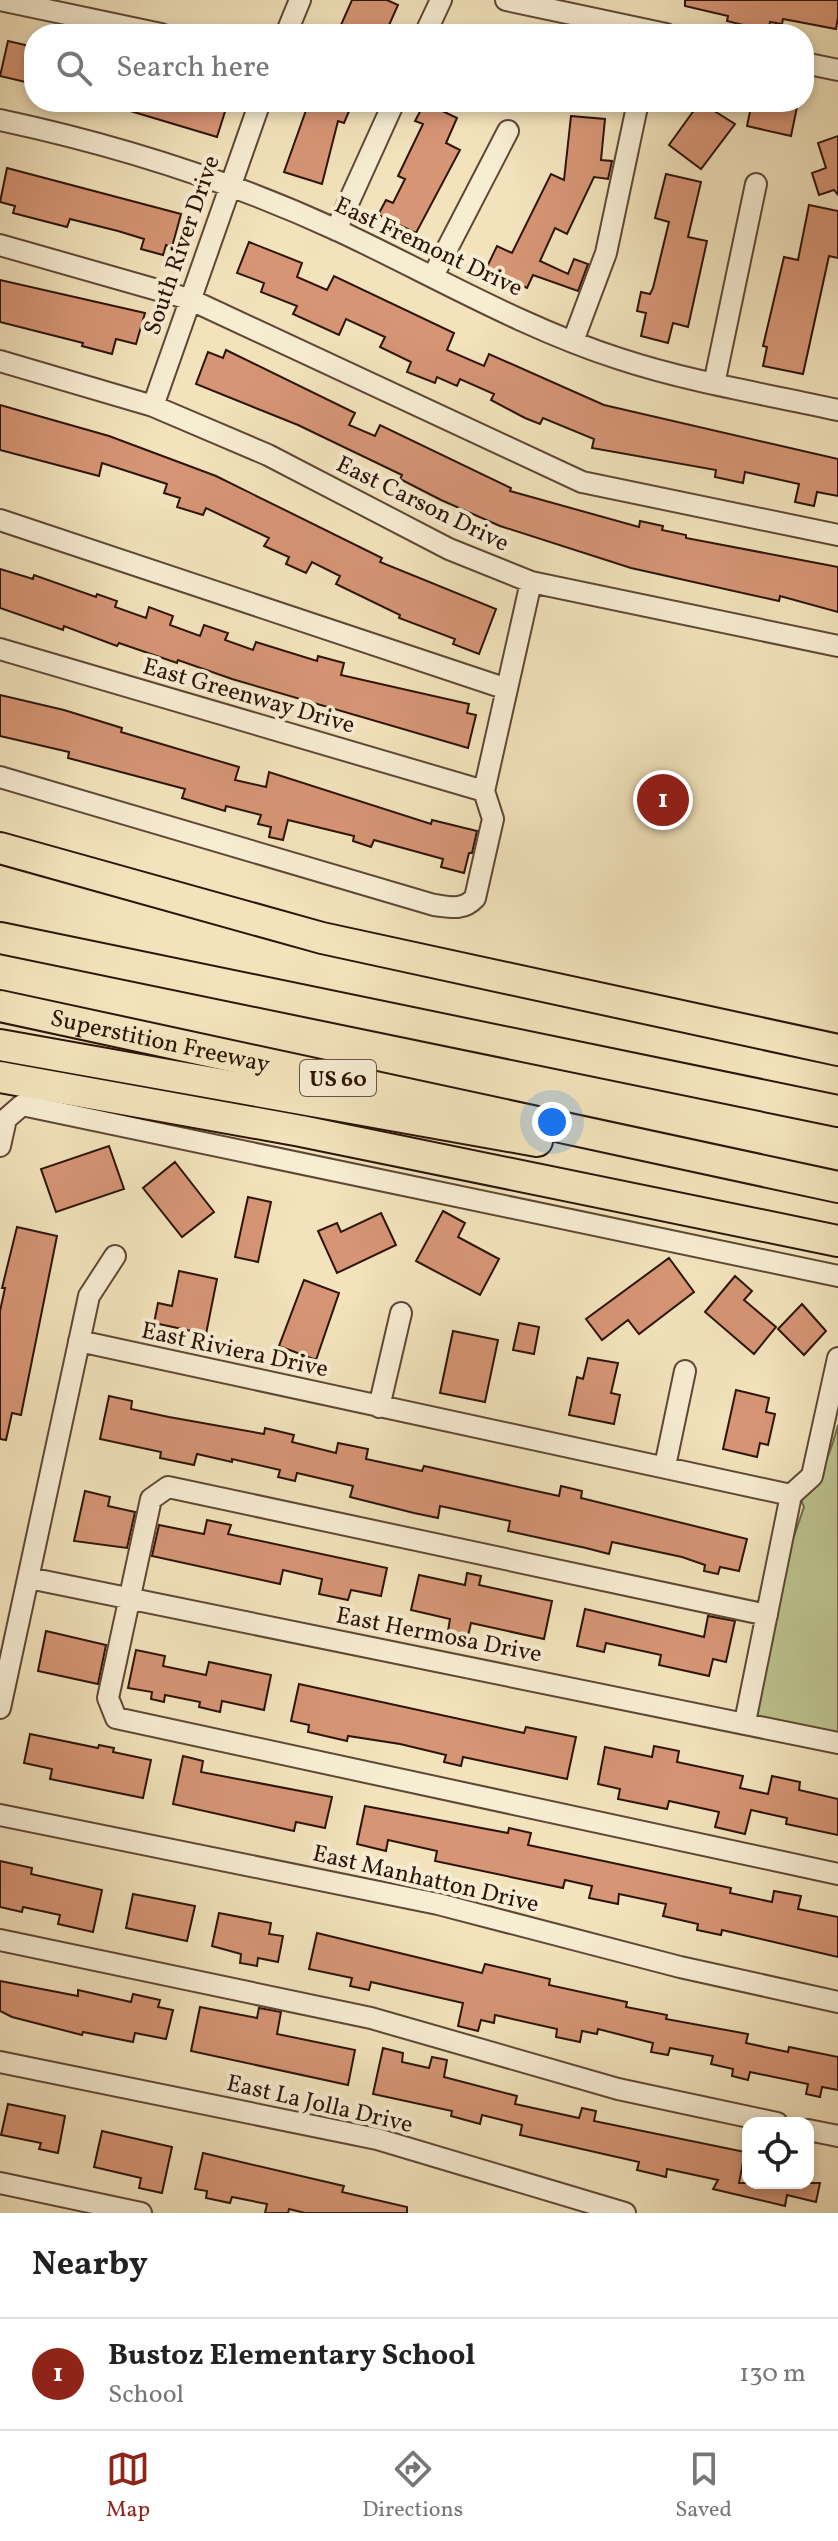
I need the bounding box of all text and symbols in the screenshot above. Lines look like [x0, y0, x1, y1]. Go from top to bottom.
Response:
search box [24, 24, 814, 112]
icon: search [52, 46, 96, 90]
text: Search here [116, 47, 270, 89]
street label: South River Drive [136, 151, 230, 340]
street label: East Fremont Drive [328, 189, 528, 306]
street label: East Carson Drive [330, 448, 514, 561]
street label: East Greenway Drive [138, 650, 358, 743]
pin: 1 [637, 770, 689, 830]
street label: Superstition Freeway [47, 1002, 273, 1083]
road number: US 60 [300, 1060, 376, 1096]
your location [532, 1102, 572, 1142]
street label: East Riviera Drive [138, 1315, 331, 1387]
street label: East Hermosa Drive [333, 1599, 544, 1673]
street label: East Manhatton Drive [309, 1837, 542, 1923]
street label: East La Jolla Drive [223, 2067, 416, 2143]
map controls [742, 2117, 814, 2189]
button: locate [742, 2117, 814, 2189]
text: Nearby [32, 2242, 148, 2289]
text: Bustoz Elementary School [108, 2335, 475, 2377]
text: 1 [53, 2356, 63, 2392]
text: 130 m [739, 2356, 806, 2392]
text: School [108, 2377, 184, 2413]
tab: Map [106, 2447, 150, 2526]
tab: Directions [362, 2447, 463, 2526]
tab: Saved [675, 2447, 732, 2526]

